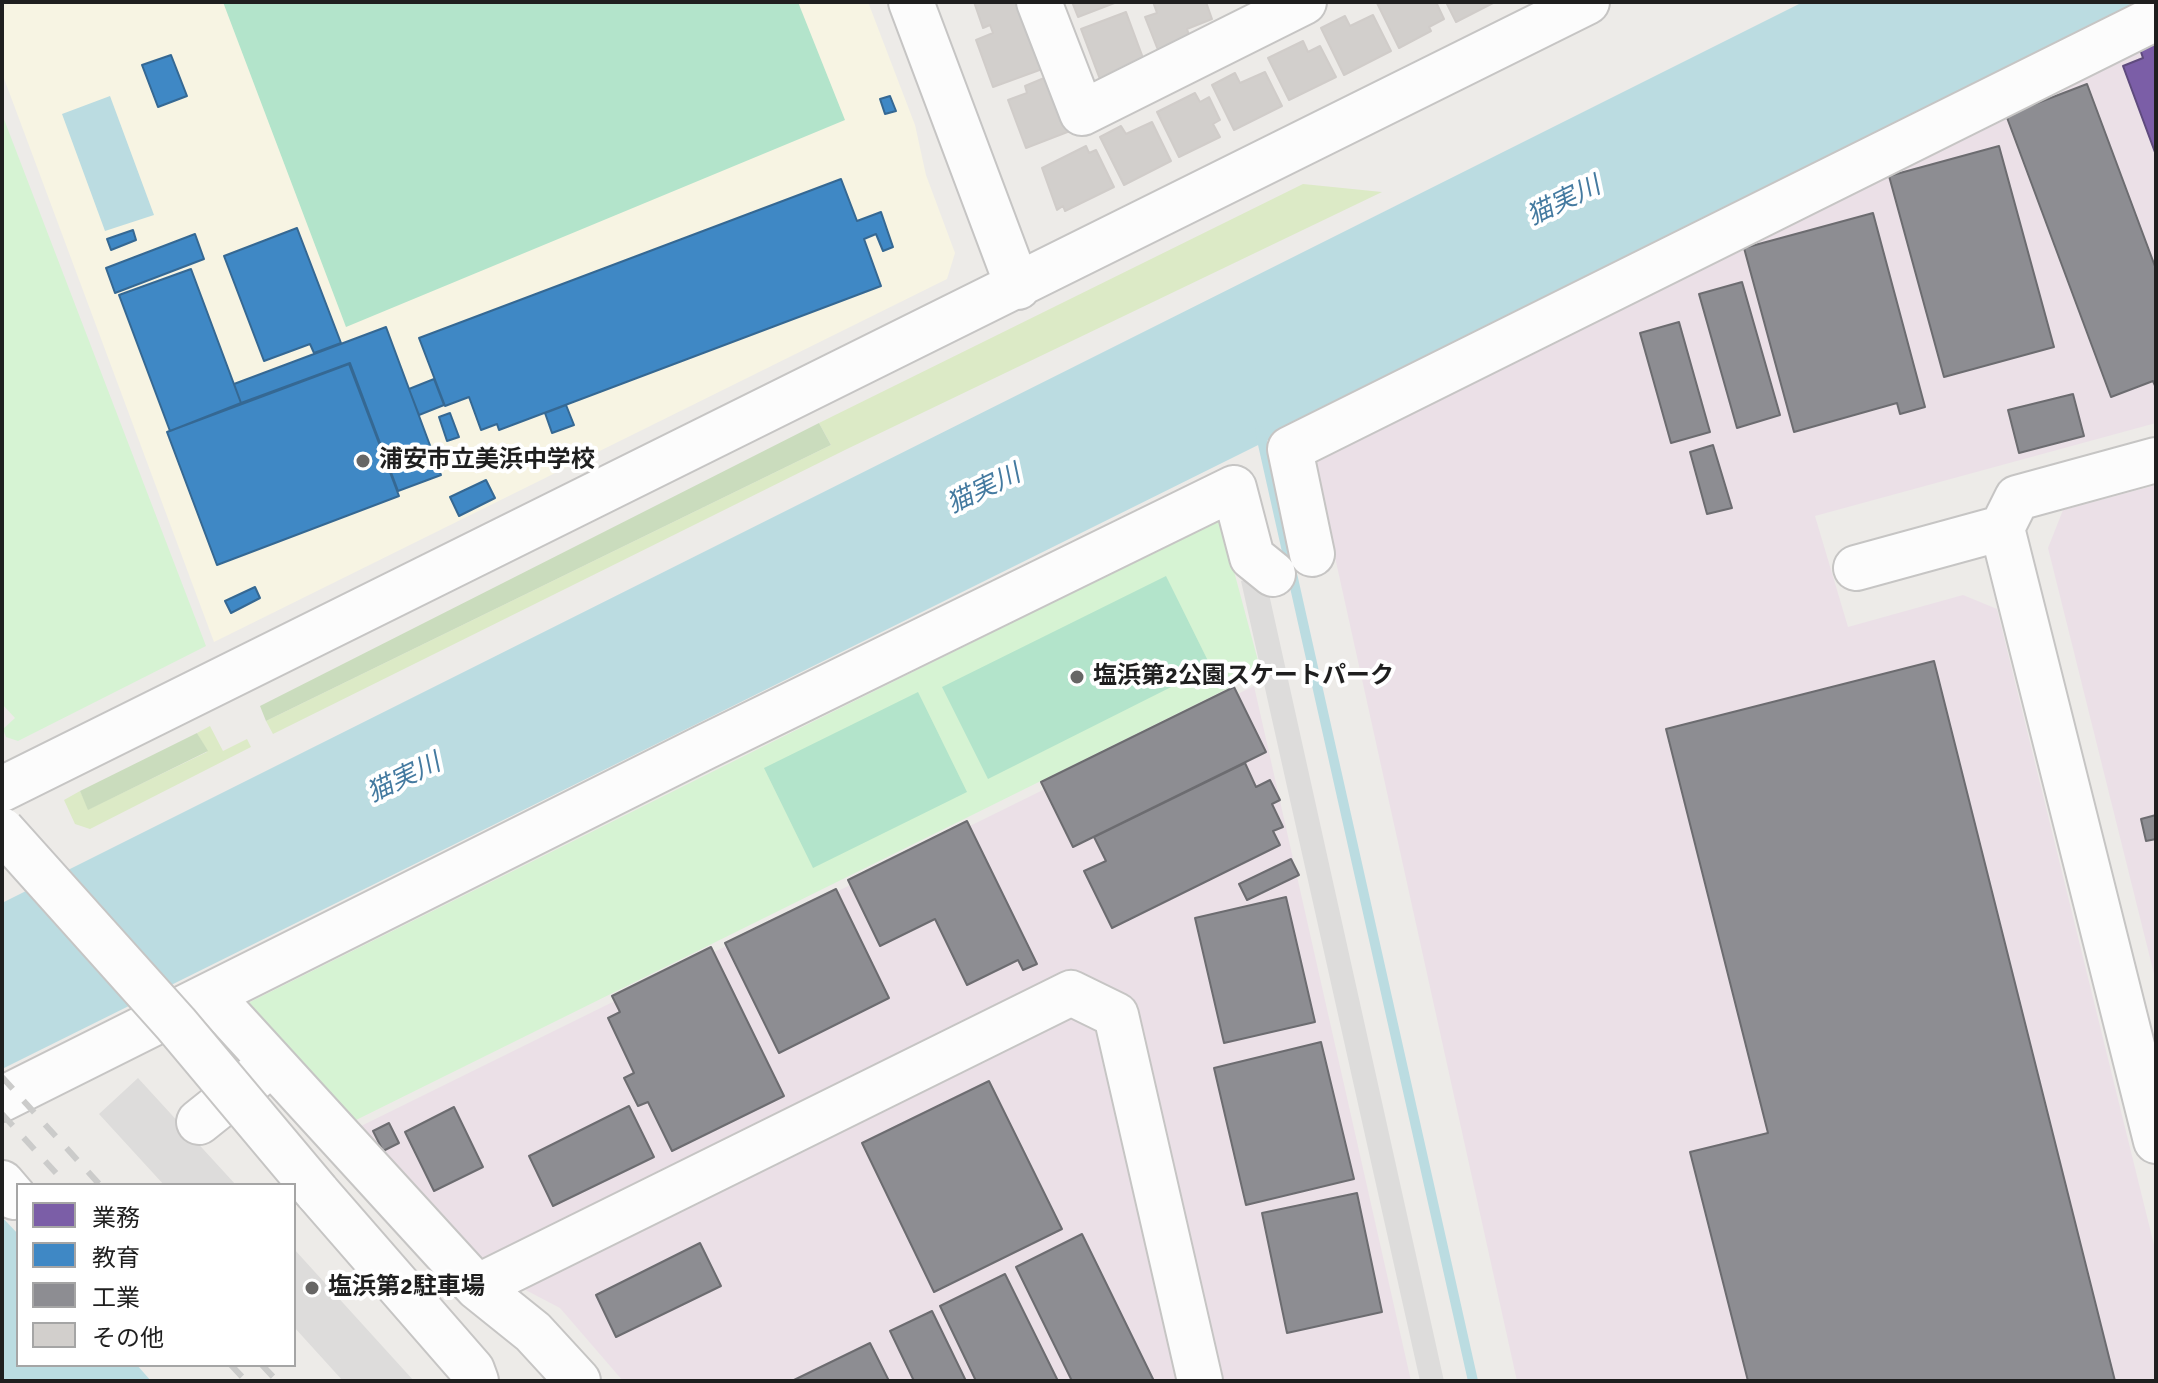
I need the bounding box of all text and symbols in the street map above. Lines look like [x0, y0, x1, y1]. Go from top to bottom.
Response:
water label: 猫実川 [1522, 171, 1606, 233]
place label: 浦安市立美浜中学校 [379, 447, 595, 475]
marker: 浦安市立美浜中学校 [354, 452, 372, 470]
water label: 猫実川 [942, 459, 1026, 521]
place label: 塩浜第2公園スケートパーク [1093, 663, 1394, 691]
marker: 塩浜第2公園スケートパーク [1068, 668, 1086, 686]
water label: 猫実川 [362, 748, 446, 810]
legend [16, 1183, 296, 1367]
text: 業務 [92, 1203, 140, 1233]
text: 教育 [92, 1243, 140, 1273]
place label: 塩浜第2駐車場 [328, 1274, 485, 1302]
marker: 塩浜第2駐車場 [303, 1279, 321, 1297]
text: 工業 [92, 1283, 140, 1313]
text: その他 [92, 1323, 164, 1353]

